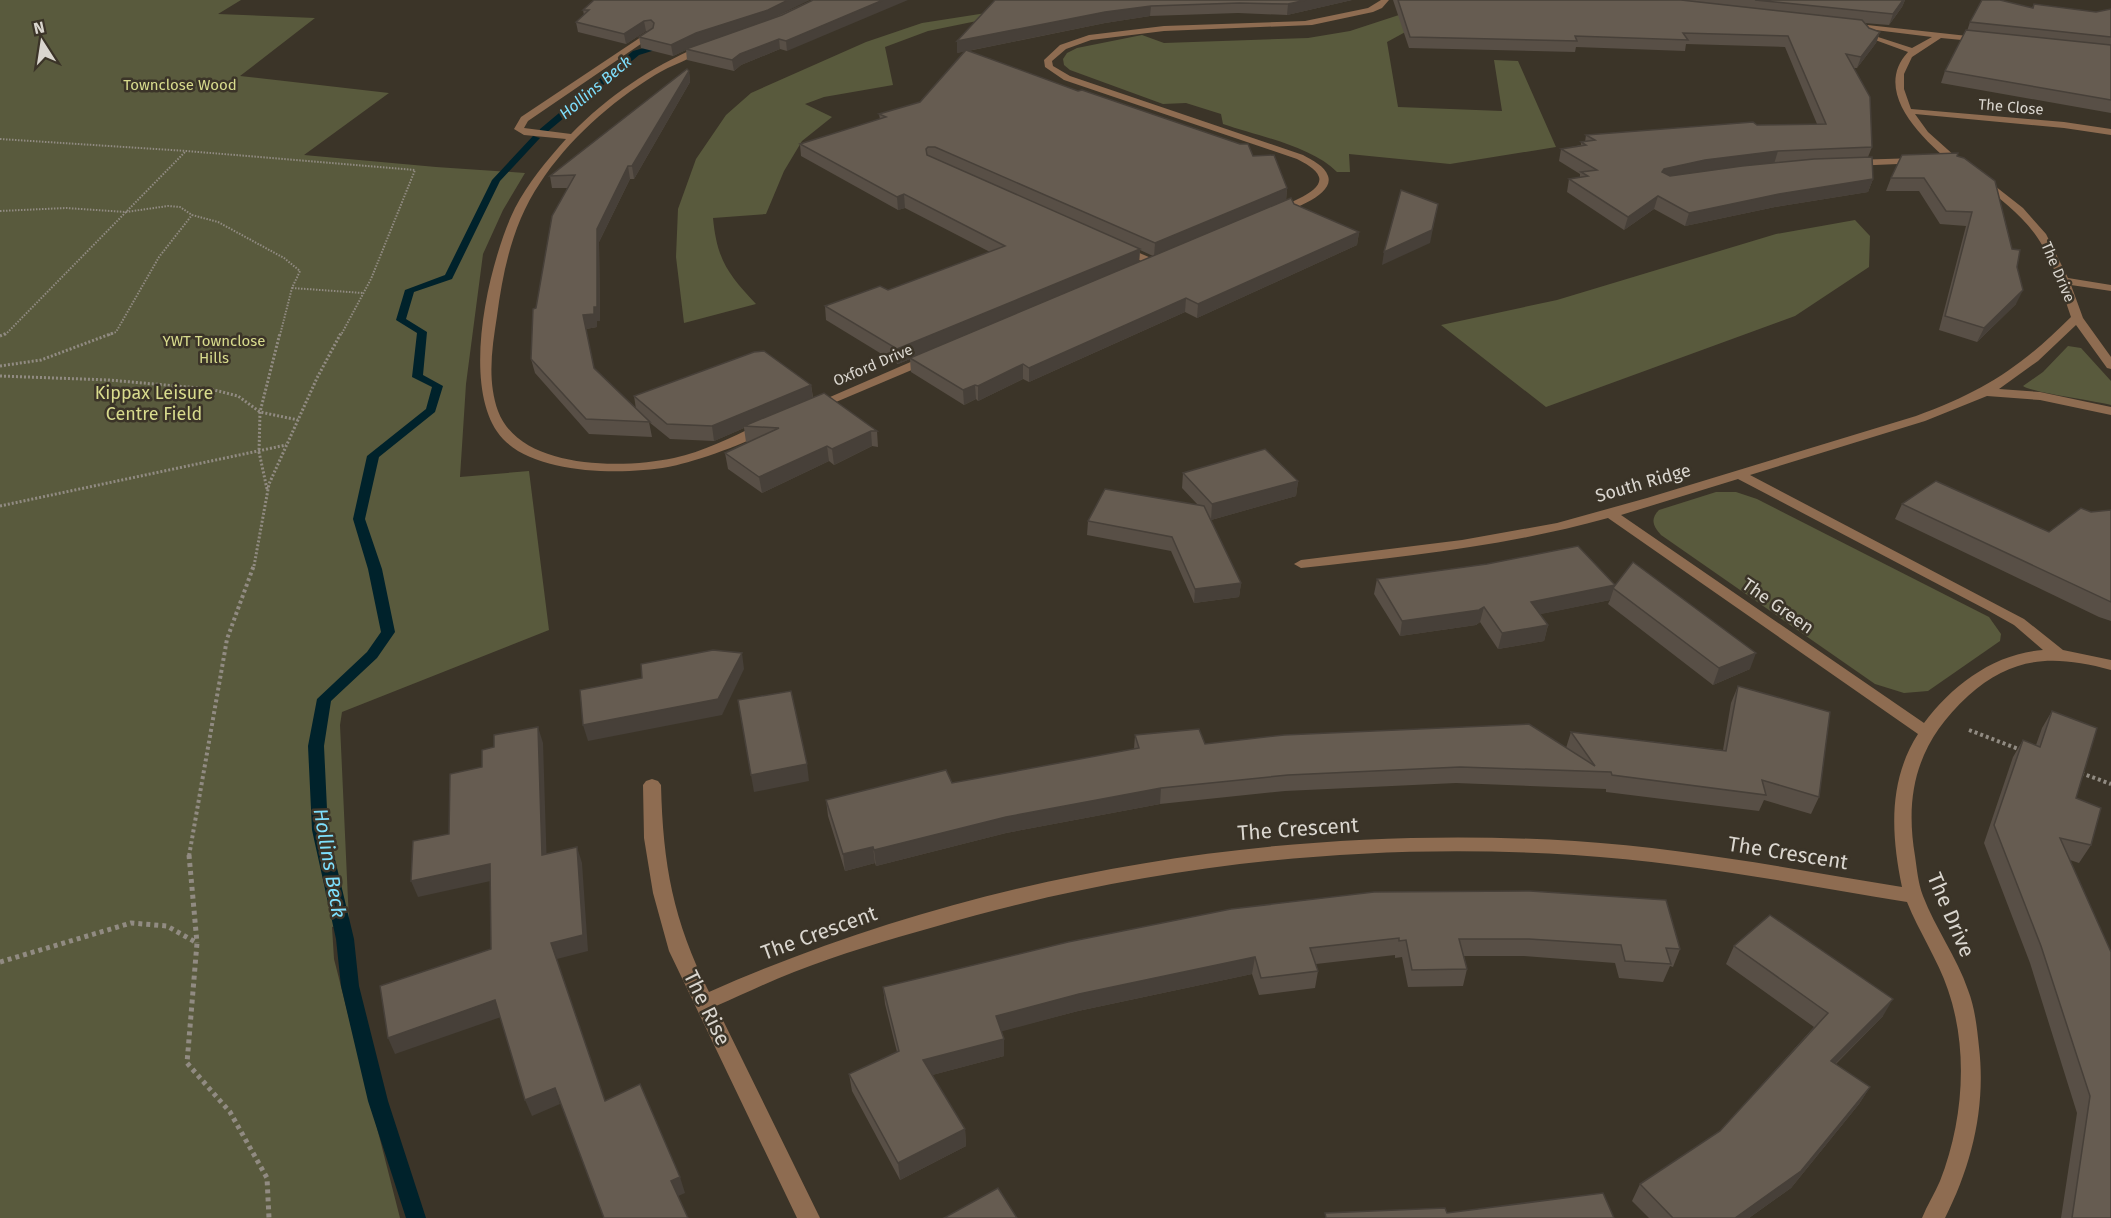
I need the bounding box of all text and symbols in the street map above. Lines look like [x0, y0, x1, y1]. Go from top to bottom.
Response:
north arrow [12, 12, 72, 72]
text: N [32, 17, 46, 38]
water label: Hollins Beck [555, 51, 636, 123]
park label: Townclose Wood [123, 76, 237, 94]
street label: The Close [1978, 95, 2044, 119]
street label: The Drive [2037, 239, 2079, 305]
park label: YWT Townclose Hills [162, 332, 266, 367]
street label: Oxford Drive [831, 340, 915, 390]
park label: Kippax Leisure Centre Field [95, 382, 213, 425]
street label: South Ridge [1593, 459, 1693, 507]
street label: The Green [1738, 573, 1818, 639]
water label: Hollins Beck [309, 806, 351, 920]
street label: The Crescent [1237, 812, 1360, 846]
street label: The Crescent [1726, 831, 1850, 875]
street label: The Drive [1922, 869, 1980, 961]
street label: The Crescent [758, 900, 881, 966]
street label: The Rise [678, 966, 736, 1050]

